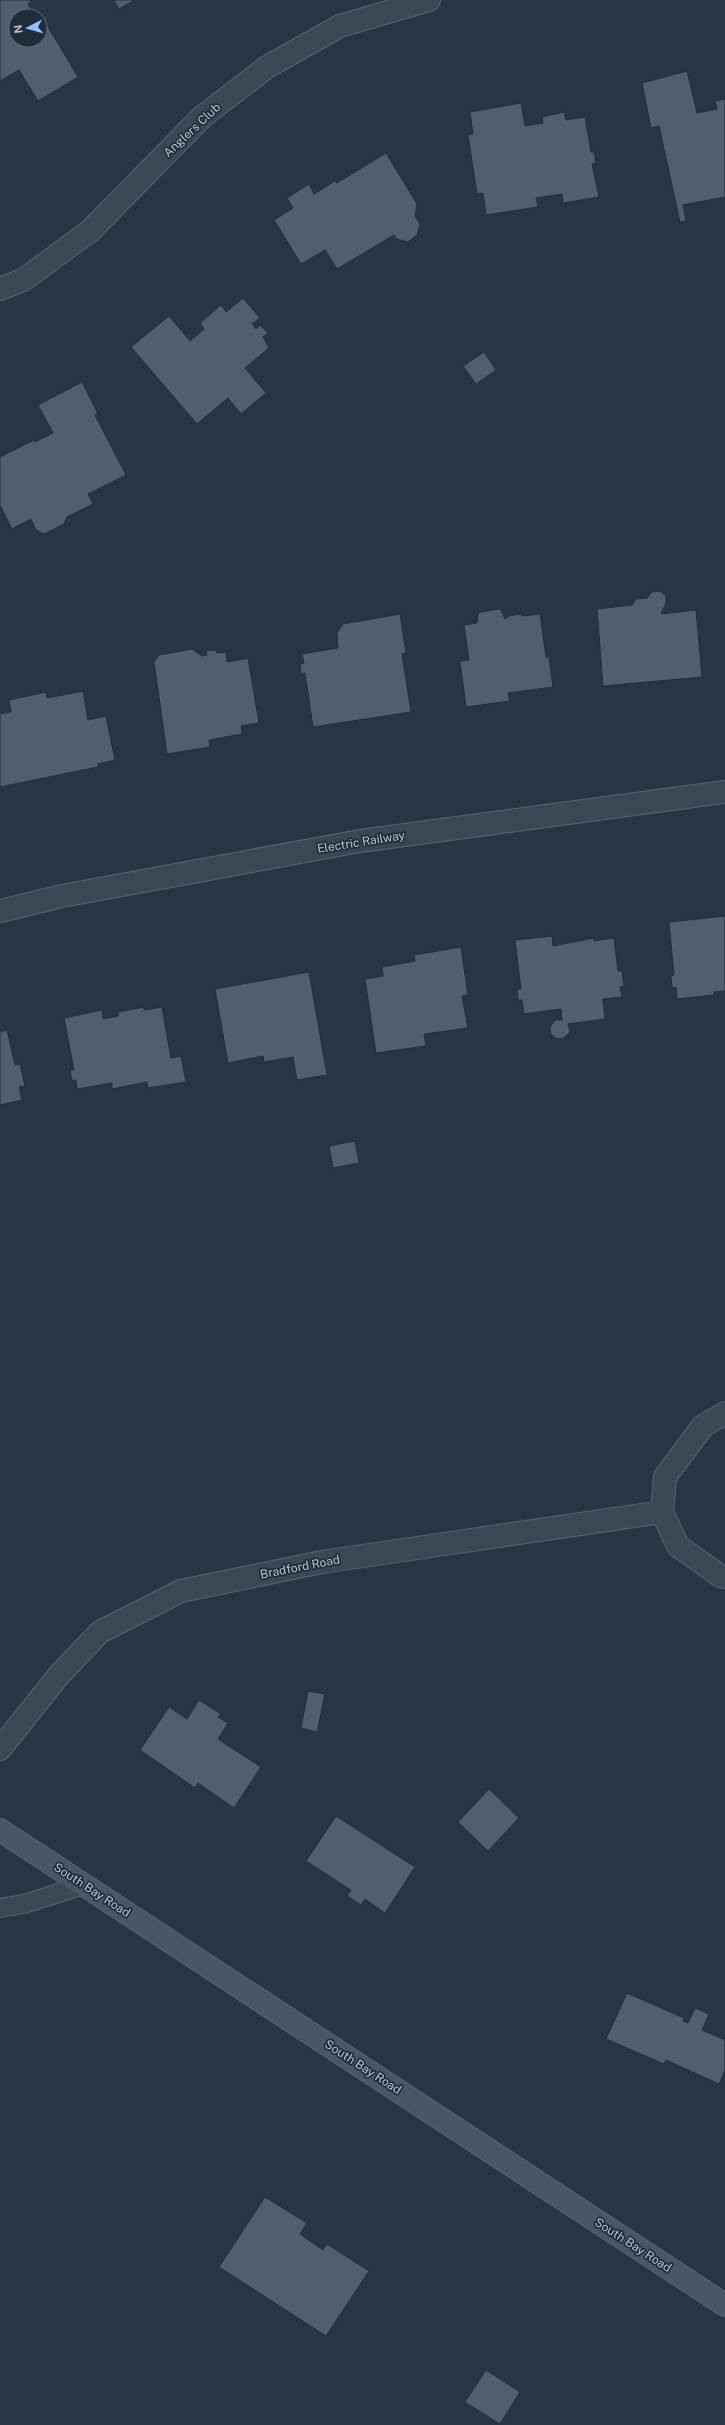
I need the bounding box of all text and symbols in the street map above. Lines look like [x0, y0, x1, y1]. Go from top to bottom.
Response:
north arrow [8, 8, 48, 48]
text: N [12, 24, 24, 34]
street label: Anglers Club [161, 100, 223, 160]
street label: Electric Railway [316, 828, 406, 856]
street label: Bradford Road [259, 1552, 341, 1582]
street label: South Bay Road [51, 1860, 133, 1920]
street label: South Bay Road [322, 2037, 404, 2097]
street label: South Bay Road [592, 2215, 674, 2275]

